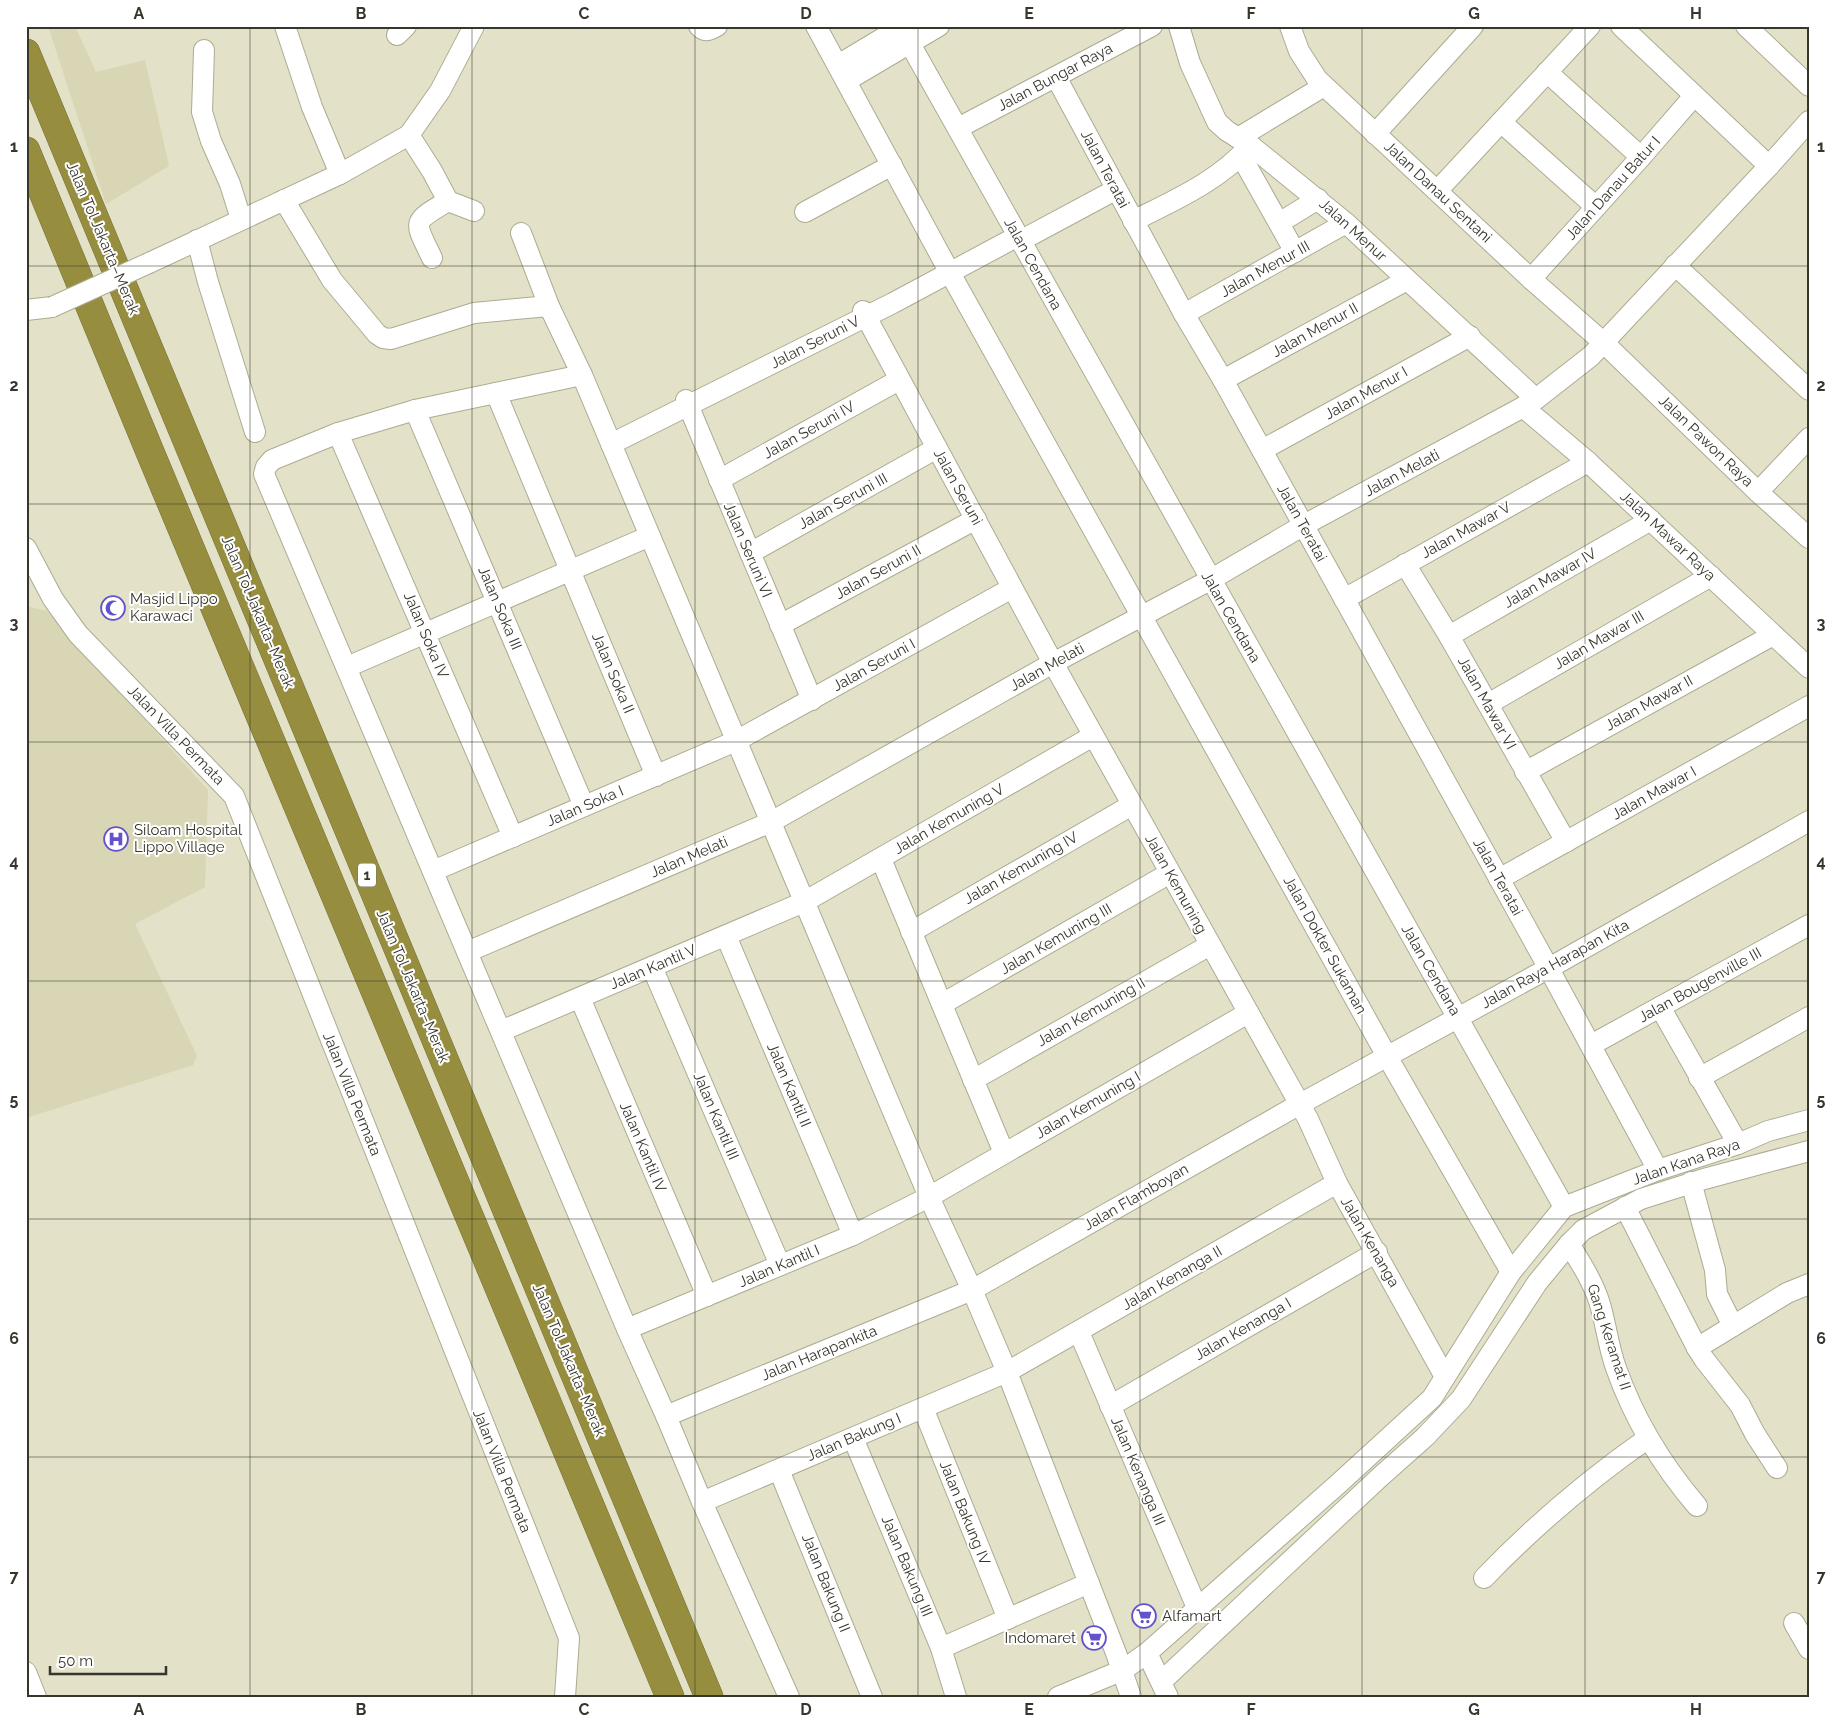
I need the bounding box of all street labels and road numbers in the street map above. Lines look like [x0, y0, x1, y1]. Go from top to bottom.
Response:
street label: Jalan Bungar Raya [994, 39, 1116, 115]
street label: Jalan Teratai [1077, 127, 1133, 211]
street label: Jalan Danau Batur I [1562, 133, 1664, 243]
street label: Jalan Danau Sentani [1381, 138, 1495, 246]
street label: Jalan Tol Jakarta–Merak [63, 159, 143, 317]
street label: Jalan Menur [1315, 195, 1391, 266]
street label: Jalan Cendana [1000, 215, 1066, 313]
street label: Jalan Menur III [1217, 237, 1313, 301]
street label: Jalan Menur II [1269, 299, 1361, 361]
street label: Jalan Seruni V [767, 312, 863, 372]
street label: Jalan Menur I [1321, 363, 1411, 423]
street label: Jalan Pawon Raya [1655, 391, 1757, 491]
street label: Jalan Seruni IV [760, 397, 858, 463]
street label: Jalan Seruni [930, 446, 986, 528]
street label: Jalan Melati [1361, 446, 1443, 500]
street label: Jalan Seruni III [795, 469, 891, 533]
street label: Jalan Teratai [1273, 481, 1331, 565]
street label: Jalan Mawar Raya [1617, 487, 1719, 585]
street label: Jalan Mawar V [1418, 498, 1514, 562]
street label: Jalan Seruni VI [720, 500, 776, 600]
street label: Jalan Tol Jakarta–Merak [218, 533, 298, 691]
street label: Jalan Seruni II [832, 541, 924, 603]
street label: Jalan Mawar IV [1500, 544, 1600, 612]
street label: Jalan Soka III [474, 563, 526, 653]
street label: Jalan Cendana [1198, 568, 1264, 666]
street label: Jalan Soka IV [400, 589, 452, 681]
street label: Jalan Mawar III [1551, 607, 1647, 673]
street label: Jalan Soka II [588, 630, 638, 716]
street label: Jalan Seruni I [830, 635, 918, 695]
street label: Jalan Melati [1007, 639, 1087, 695]
street label: Jalan Mawar VI [1454, 653, 1520, 753]
street label: Jalan Mawar II [1602, 672, 1696, 734]
street label: Jalan Villa Permata [124, 681, 228, 789]
street label: Jalan Mawar I [1609, 762, 1699, 824]
street label: Jalan Kemuning V [891, 780, 1007, 858]
street label: Jalan Soka I [544, 782, 626, 830]
street label: Jalan Kemuning IV [961, 828, 1081, 908]
street label: Jalan Kemuning [1141, 831, 1211, 937]
street label: Jalan Melati [648, 833, 730, 881]
street label: Jalan Teratai [1469, 835, 1527, 919]
road number: 1 [358, 864, 376, 886]
street label: Jalan Dokter Sukaman [1280, 873, 1370, 1017]
street label: Jalan Kemuning III [997, 900, 1115, 978]
street label: Jalan Tol Jakarta–Merak [373, 907, 453, 1065]
street label: Jalan Raya Harapan Kita [1478, 916, 1632, 1012]
street label: Jalan Cendana [1398, 921, 1464, 1019]
street label: Jalan Kantil V [607, 941, 699, 993]
street label: Jalan Bougenville III [1635, 944, 1765, 1026]
street label: Jalan Kemuning II [1034, 974, 1148, 1050]
street label: Jalan Villa Permata [319, 1030, 385, 1158]
street label: Jalan Kantil II [763, 1040, 815, 1130]
street label: Jalan Kemuning I [1032, 1068, 1144, 1142]
street label: Jalan Kantil III [689, 1069, 743, 1163]
street label: Jalan Kantil IV [616, 1099, 670, 1195]
street label: Jalan Kana Raya [1630, 1135, 1742, 1189]
street label: Jalan Flamboyan [1081, 1160, 1191, 1234]
street label: Jalan Kenanga [1337, 1194, 1403, 1290]
street label: Jalan Kantil I [736, 1241, 822, 1291]
street label: Jalan Kenanga II [1119, 1242, 1225, 1314]
street label: Jalan Tol Jakarta–Merak [529, 1281, 609, 1439]
street label: Gang Keramat II [1583, 1282, 1635, 1392]
street label: Jalan Kenanga I [1191, 1294, 1295, 1364]
street label: Jalan Harapankita [758, 1322, 880, 1384]
street label: Jalan Villa Permata [469, 1407, 535, 1535]
street label: Jalan Bakung I [804, 1409, 904, 1465]
street label: Jalan Kenanga III [1107, 1414, 1169, 1528]
street label: Jalan Bakung IV [936, 1458, 994, 1568]
street label: Jalan Bakung III [878, 1513, 936, 1619]
street label: Jalan Bakung II [798, 1531, 854, 1635]

